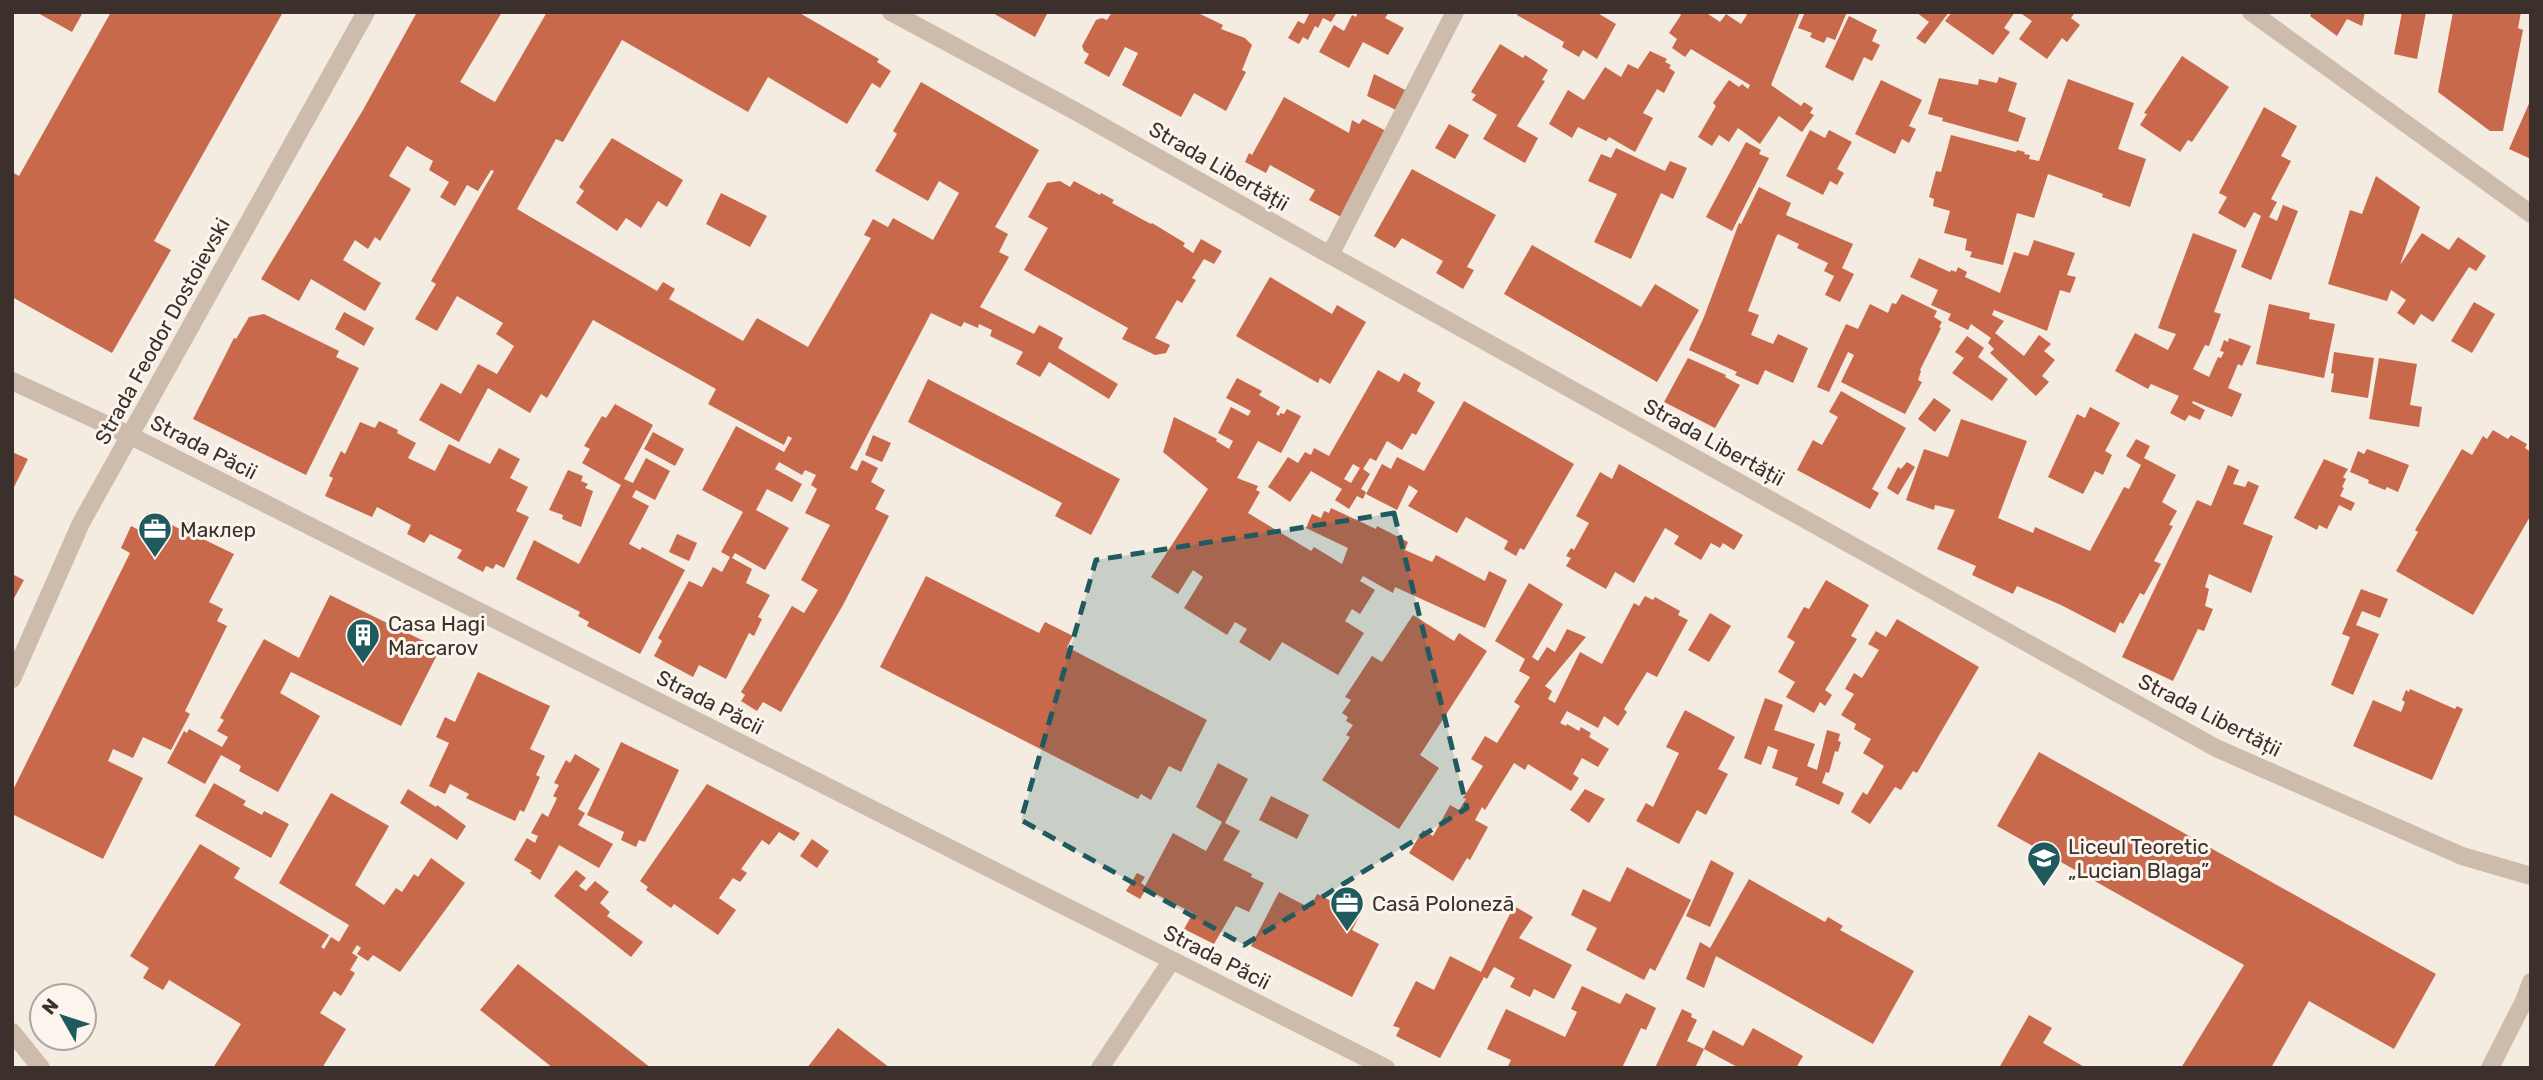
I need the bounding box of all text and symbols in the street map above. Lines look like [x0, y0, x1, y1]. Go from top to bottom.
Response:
street label: Strada Libertății [1145, 116, 1293, 216]
street label: Strada Fеodor Dostoievski [89, 213, 235, 449]
street label: Strada Libertății [1639, 393, 1789, 491]
street label: Strada Păcii [146, 409, 262, 485]
office icon: Маклер [136, 510, 174, 559]
place label: Маклер [180, 517, 256, 542]
place label: Casa Hagi Marcarov [388, 611, 485, 660]
building icon: Casa Hagi Marcarov [344, 616, 382, 665]
street label: Strada Păcii [652, 664, 768, 740]
street label: Strada Libertății [2134, 668, 2286, 762]
place label: Liceul Teoretic „Lucian Blaga” [2068, 834, 2209, 883]
school or university icon: Liceul Teoretic „Lucian Blaga” [2025, 839, 2063, 888]
office icon: Casā Polonezā [1328, 884, 1366, 933]
place label: Casā Polonezā [1372, 891, 1514, 916]
street label: Strada Păcii [1159, 919, 1275, 995]
north arrow [28, 982, 98, 1052]
text: N [37, 994, 63, 1019]

